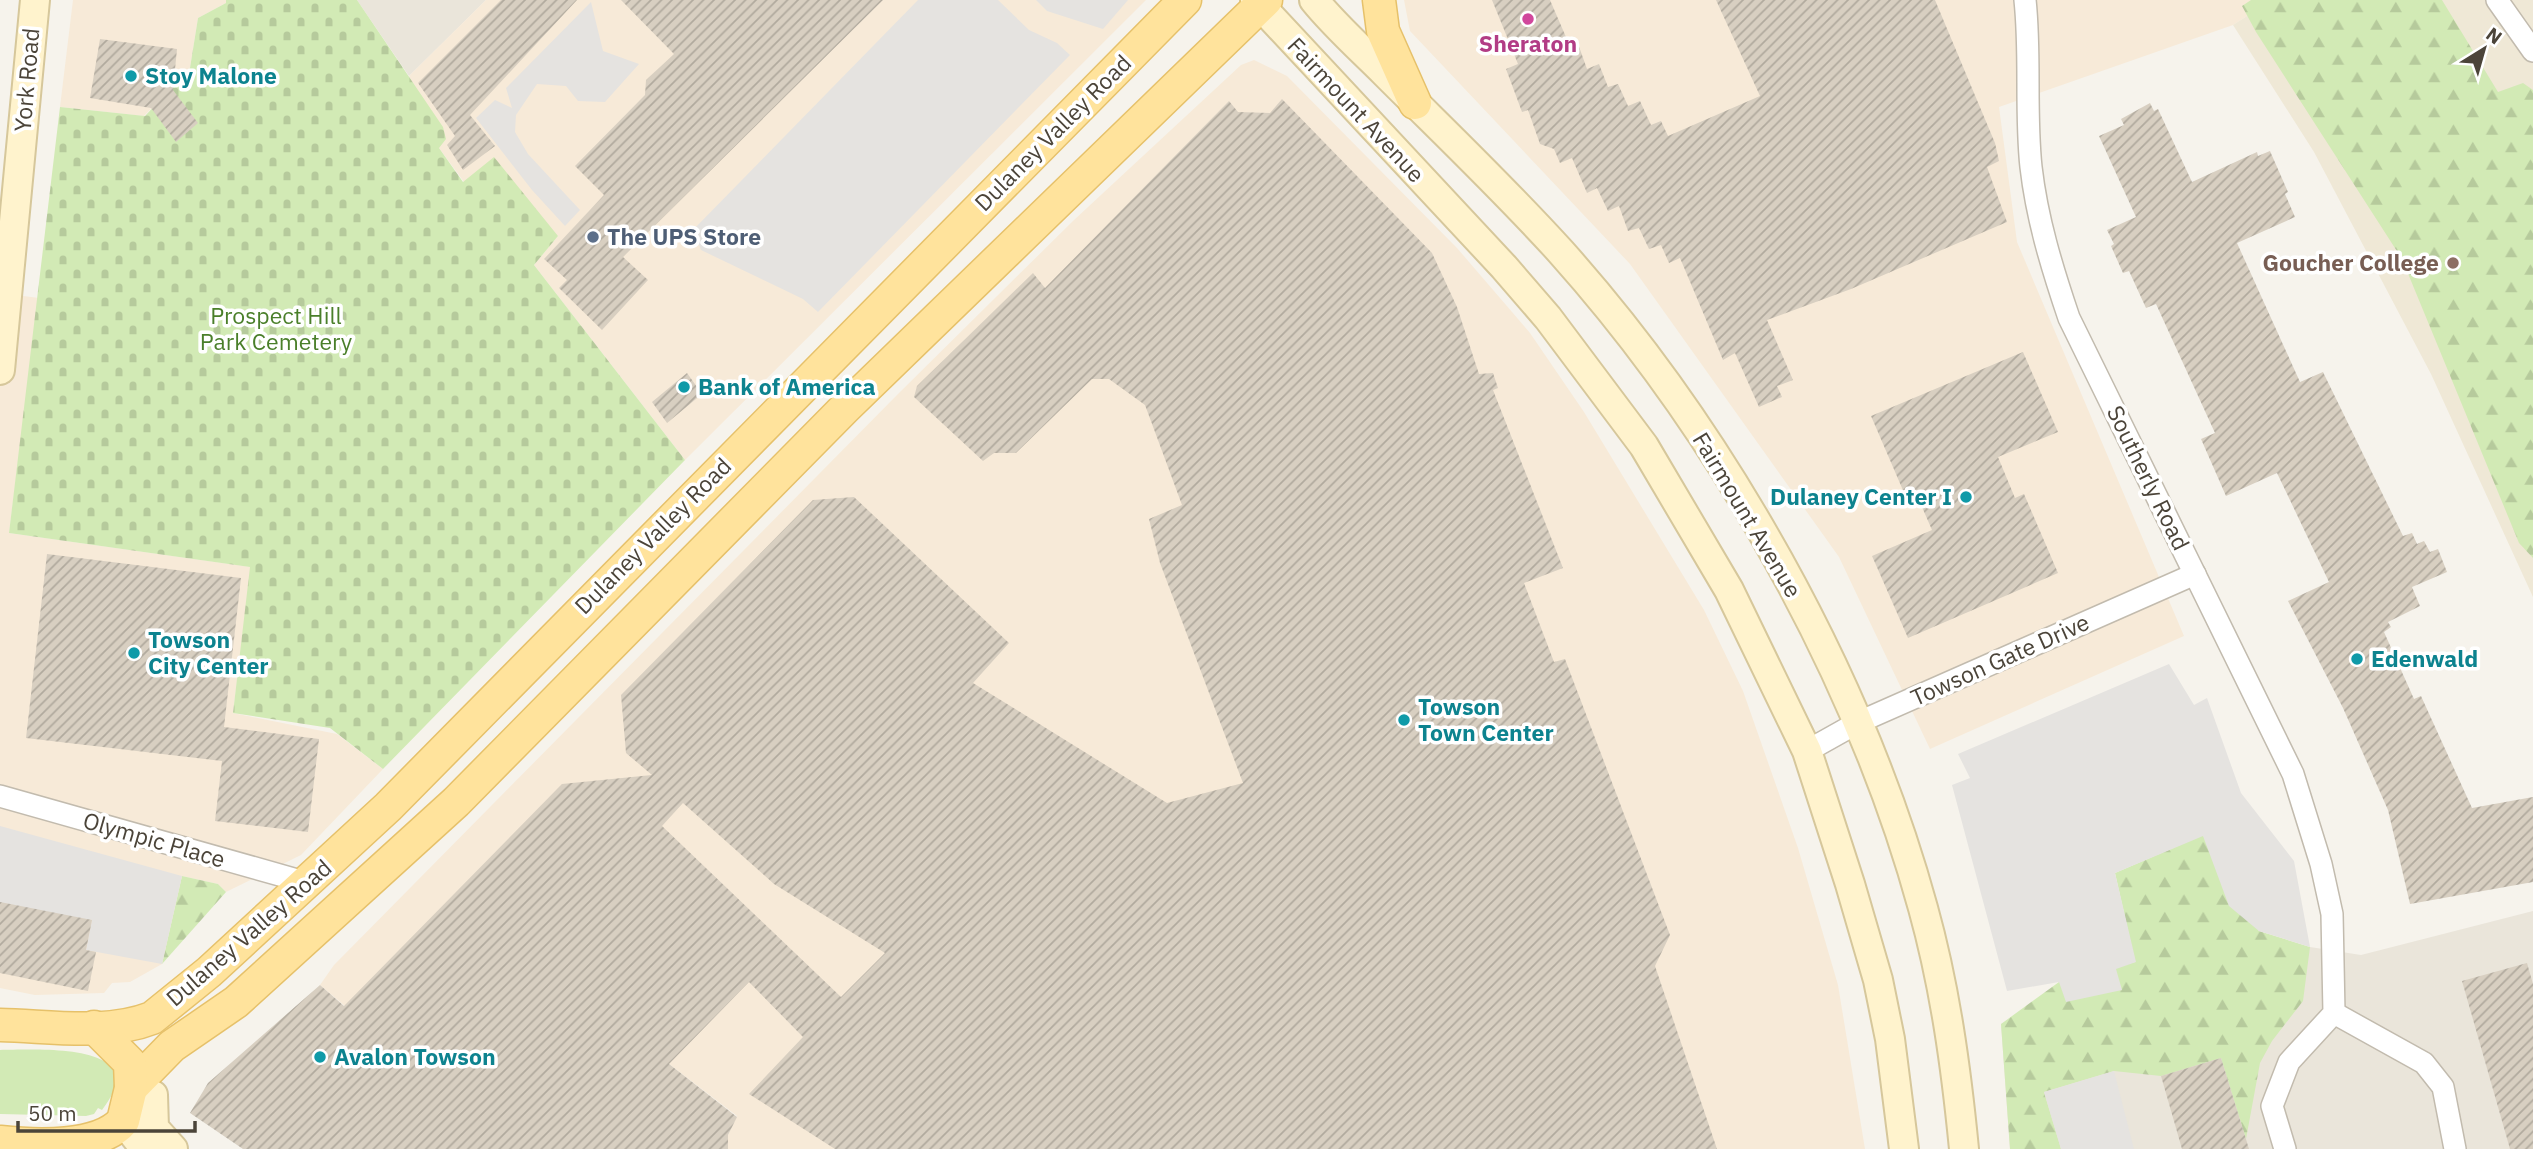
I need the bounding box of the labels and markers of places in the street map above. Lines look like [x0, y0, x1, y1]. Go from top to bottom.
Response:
marker: Sheraton [1520, 11, 1536, 27]
place label: Sheraton [1479, 28, 1577, 58]
place label: Stoy Malone [145, 60, 277, 90]
marker: Stoy Malone [123, 68, 139, 84]
place label: The UPS Store [607, 221, 761, 251]
marker: The UPS Store [585, 229, 601, 245]
place label: Goucher College [2262, 247, 2439, 277]
marker: Goucher College [2445, 255, 2461, 271]
place label: Bank of America [698, 371, 876, 401]
marker: Bank of America [676, 379, 692, 395]
place label: Dulaney Center I [1770, 481, 1952, 511]
marker: Dulaney Center I [1958, 489, 1974, 505]
place label: Towson City Center [148, 624, 269, 680]
place label: Edenwald [2371, 643, 2478, 673]
marker: Towson City Center [126, 645, 142, 661]
marker: Edenwald [2349, 651, 2365, 667]
place label: Towson Town Center [1418, 691, 1554, 747]
marker: Towson Town Center [1396, 712, 1412, 728]
place label: Avalon Towson [334, 1041, 496, 1071]
marker: Avalon Towson [312, 1049, 328, 1065]

